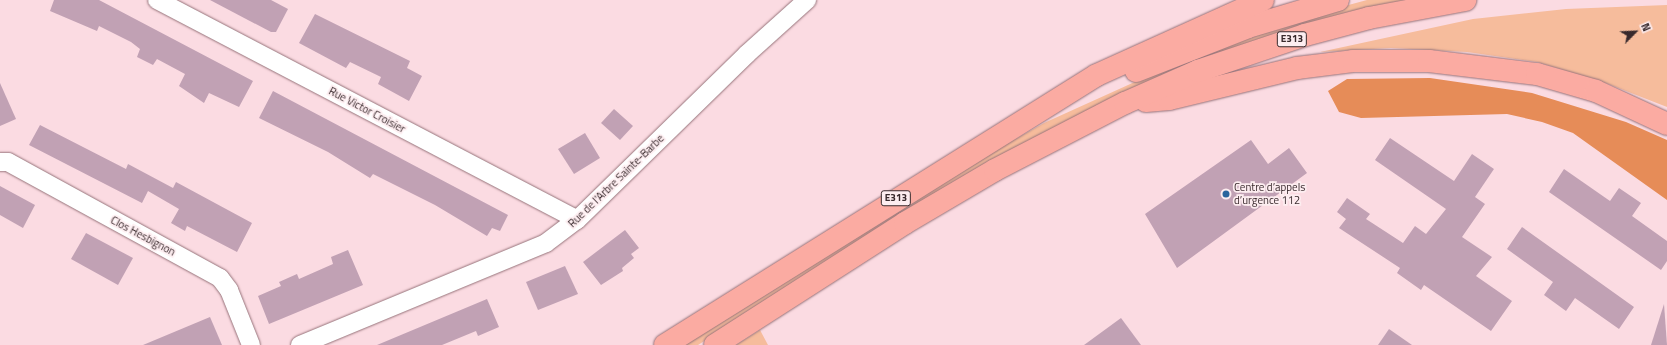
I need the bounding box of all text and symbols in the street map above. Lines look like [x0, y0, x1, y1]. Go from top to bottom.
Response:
north arrow [1615, 12, 1655, 52]
text: N [1637, 20, 1655, 34]
road number: E313 [1276, 31, 1308, 47]
street label: Rue Victor Croisier [326, 84, 408, 136]
street label: Rue de l'Arbre Sainte-Barbe [565, 132, 667, 230]
place label: Centre d’appels d’urgence 112 [1234, 181, 1305, 207]
marker: Centre d’appels d’urgence 112 [1221, 189, 1231, 199]
road number: E313 [880, 190, 912, 206]
street label: Clos Hesbignon [108, 213, 178, 259]

